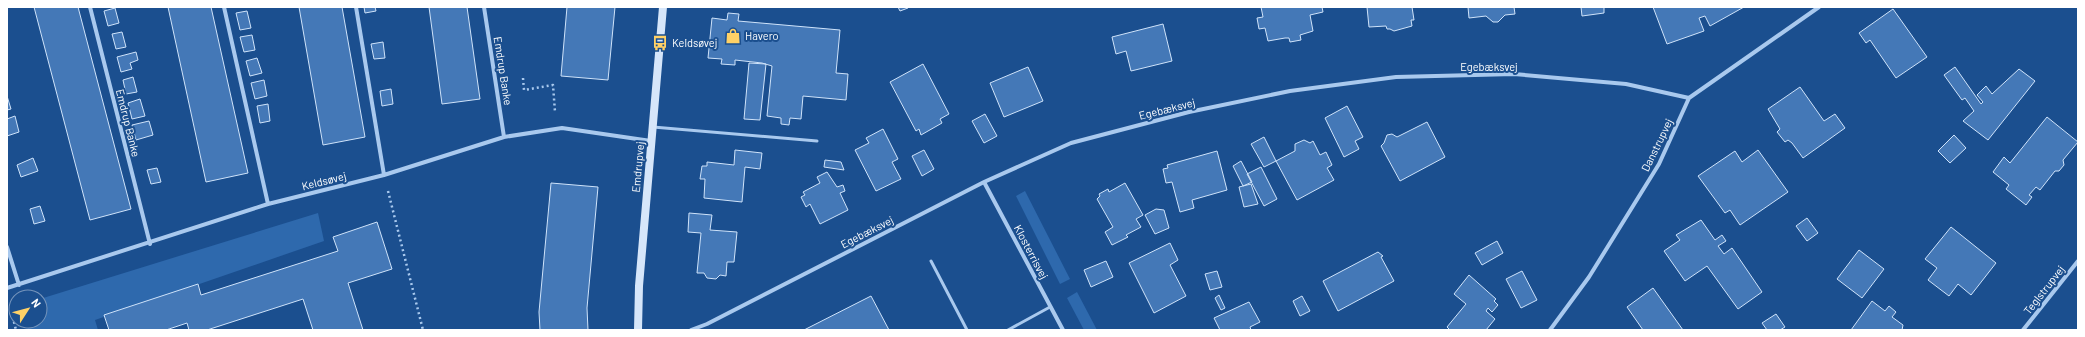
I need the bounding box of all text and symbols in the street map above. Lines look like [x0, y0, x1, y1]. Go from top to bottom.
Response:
shop icon: Havero [724, 27, 742, 45]
place label: Havero [745, 29, 779, 42]
bus stop icon: Keldsøvej [651, 34, 669, 52]
street label: Emdrup Banke [492, 36, 515, 106]
place label: Keldsøvej [672, 36, 717, 49]
street label: Egebæksvej [1460, 60, 1518, 73]
street label: Emdrup Banke [114, 88, 143, 158]
street label: Egebæksvej [1137, 95, 1196, 122]
street label: Danstrupvej [1638, 116, 1675, 173]
street label: Emdrupvej [629, 141, 646, 193]
street label: Keldsøvej [300, 169, 347, 192]
street label: Egebæksvej [838, 213, 895, 250]
street label: Klosterrisvej [1012, 222, 1051, 281]
street label: Teglstrupvej [2020, 263, 2067, 317]
north arrow [8, 289, 48, 329]
text: N [29, 296, 44, 310]

